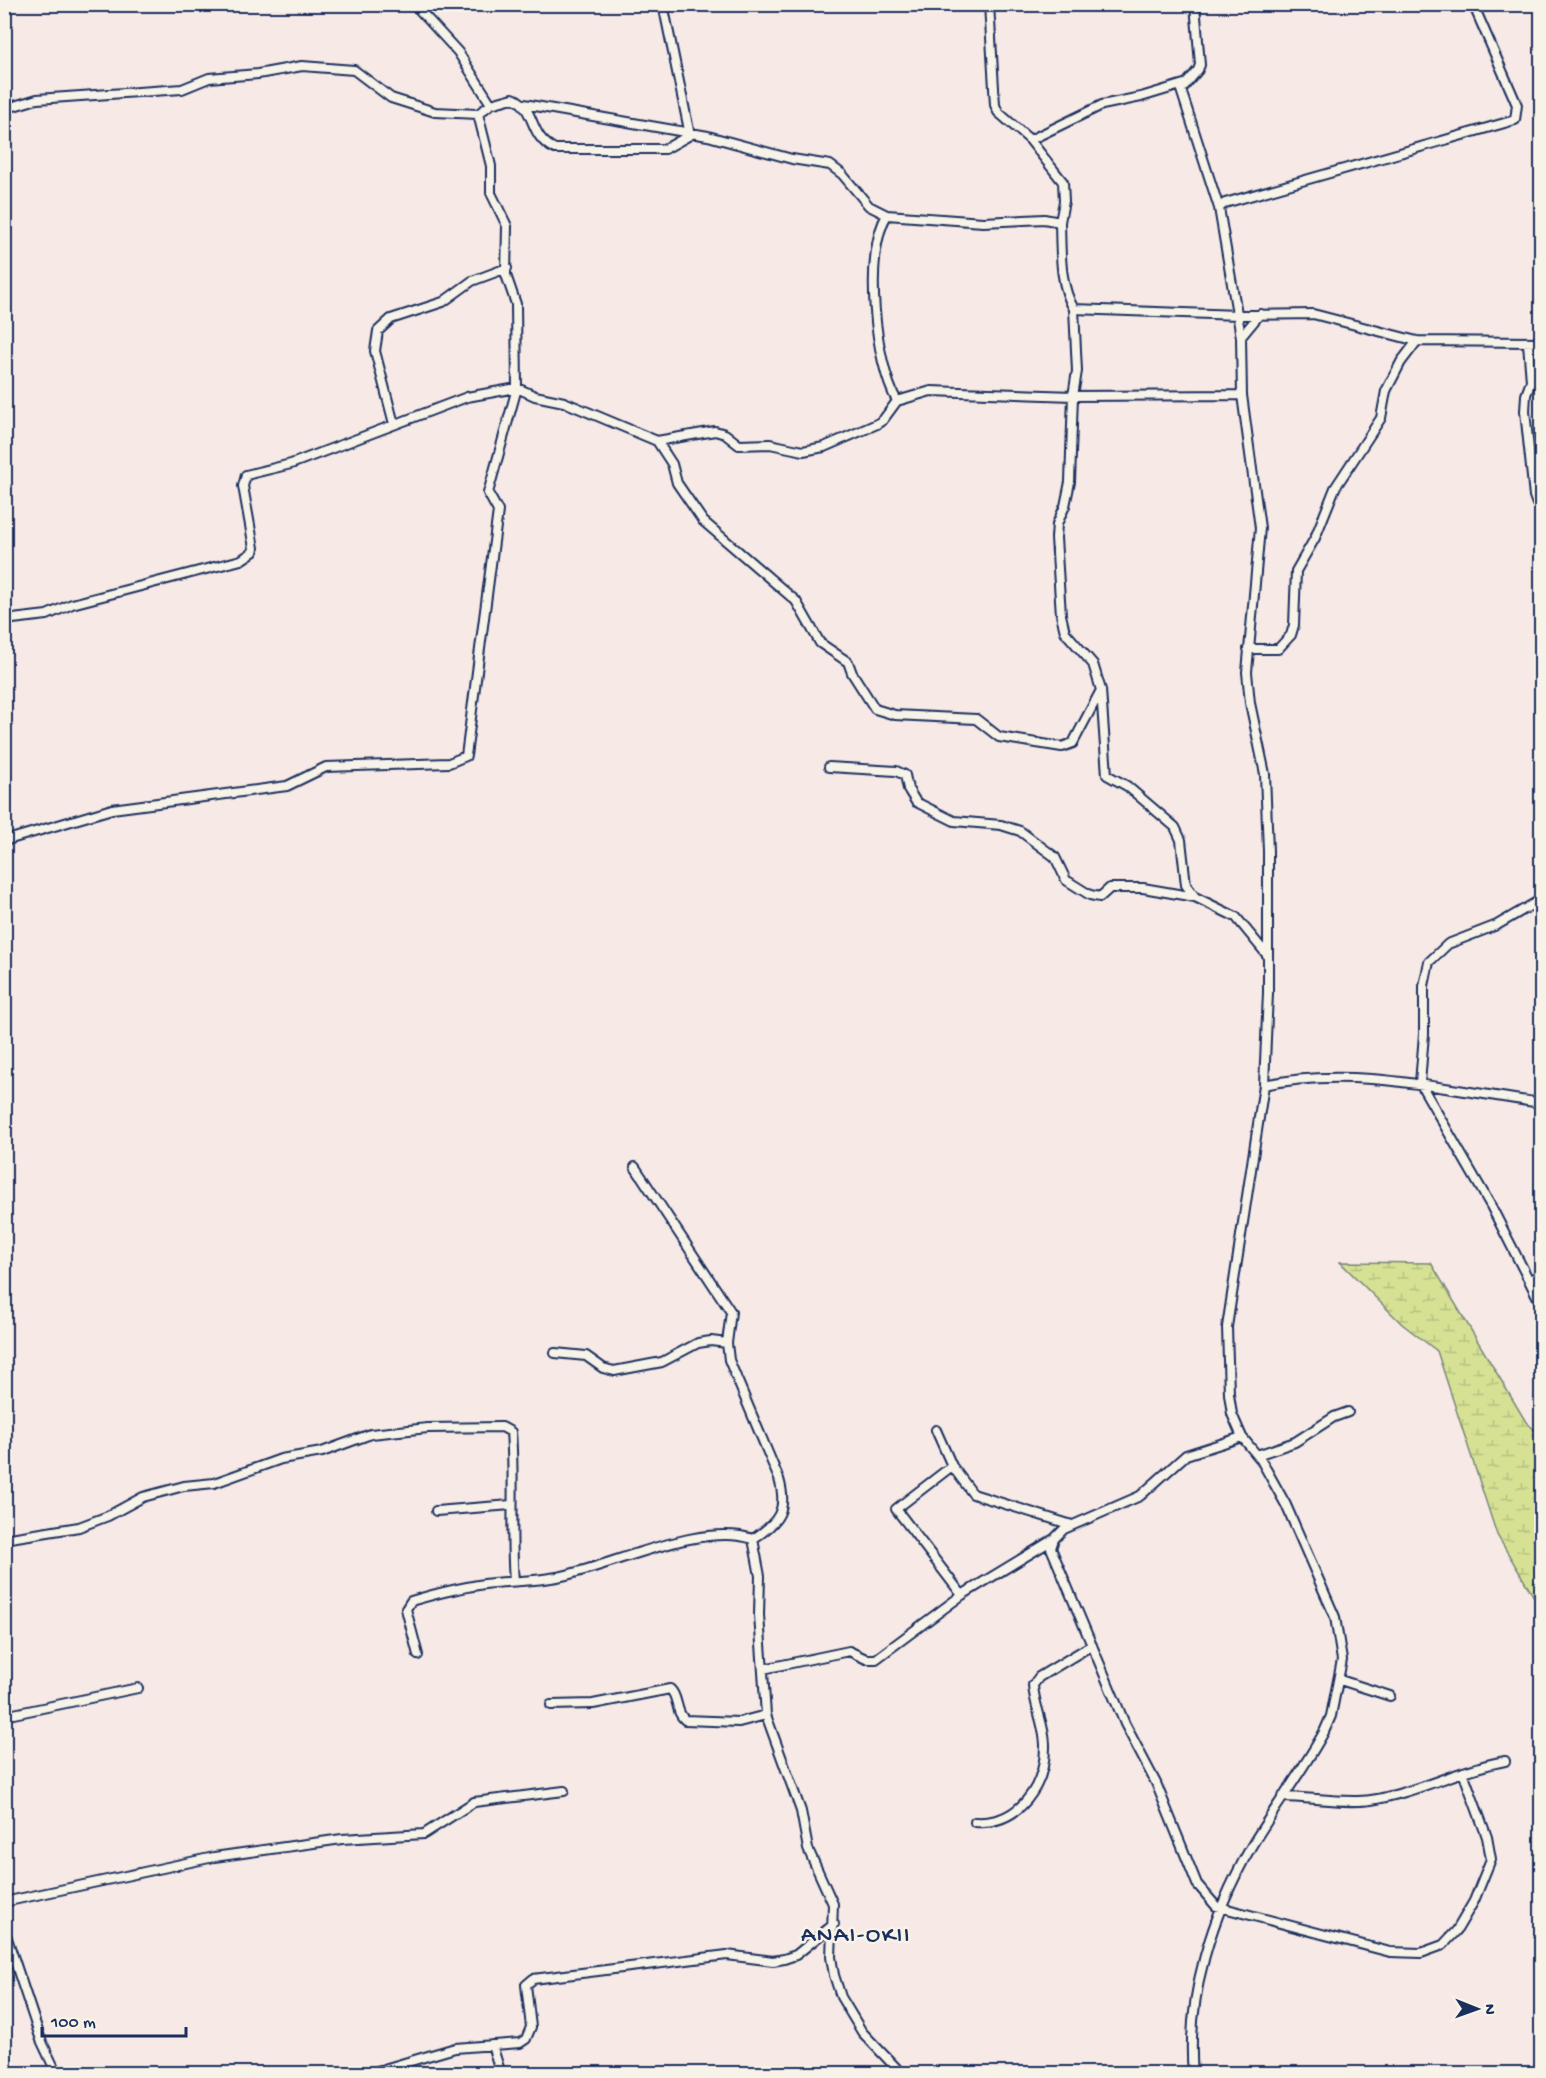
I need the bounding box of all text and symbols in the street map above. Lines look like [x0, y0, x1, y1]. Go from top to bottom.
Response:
district label: ANAI-OKII [801, 1922, 911, 1951]
north arrow [1447, 1979, 1507, 2039]
scale bar [42, 2000, 186, 2038]
text: N [1479, 2004, 1498, 2015]
text: 100 m [50, 2013, 96, 2034]

